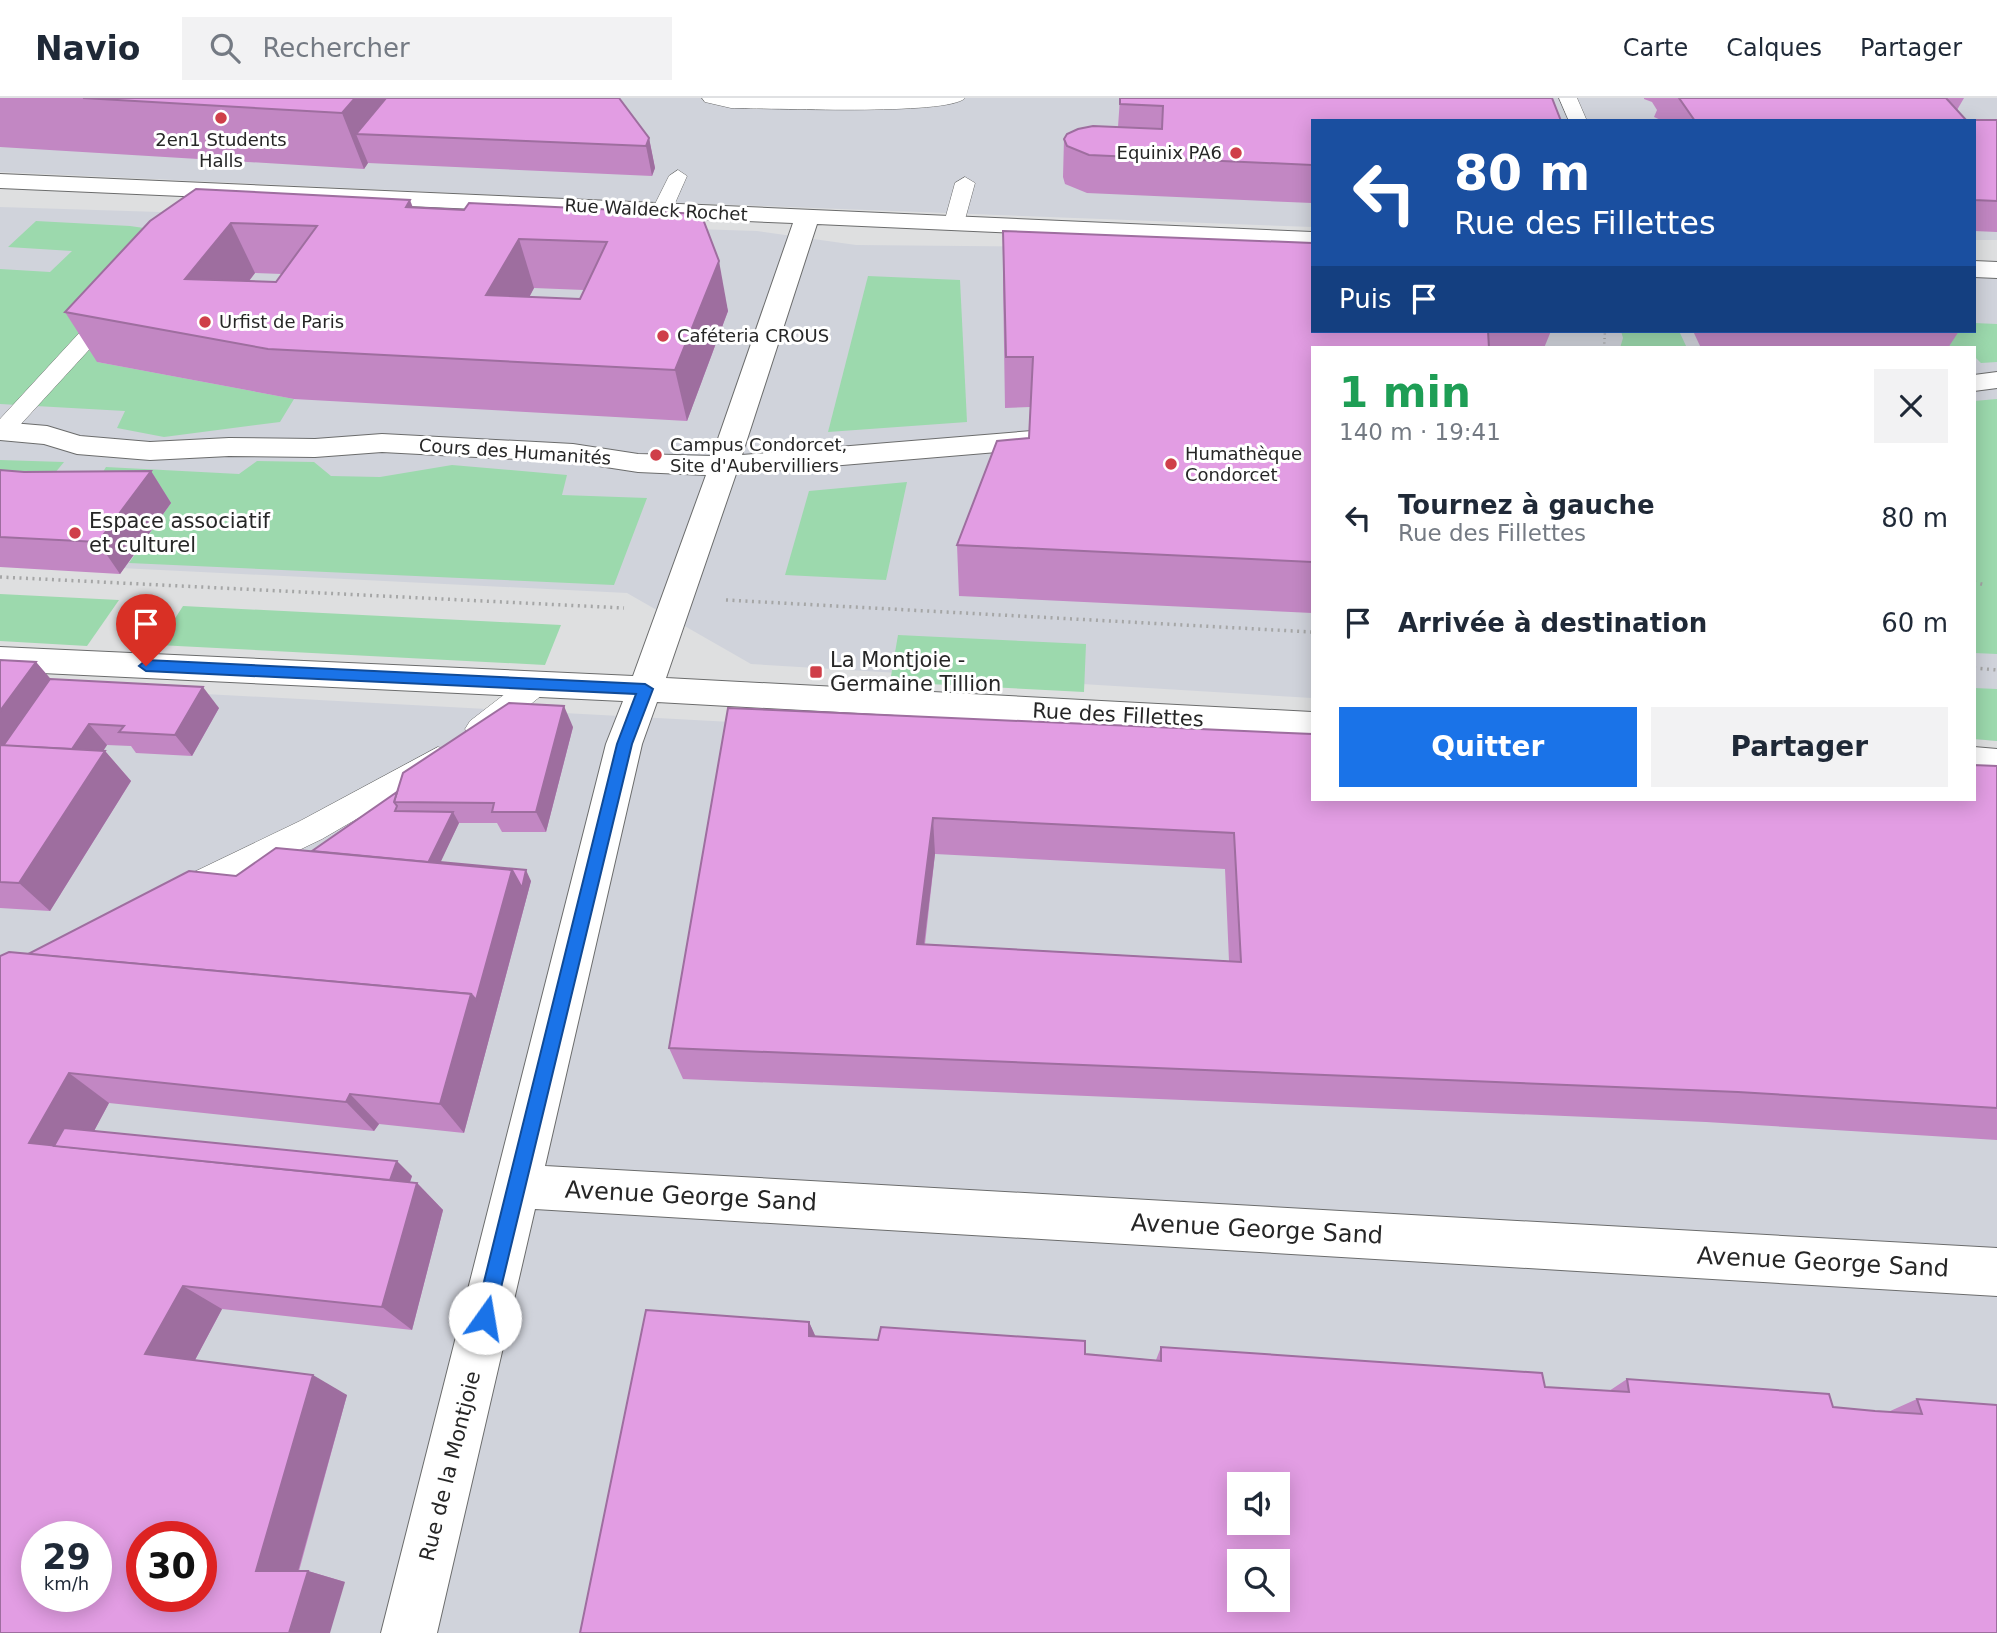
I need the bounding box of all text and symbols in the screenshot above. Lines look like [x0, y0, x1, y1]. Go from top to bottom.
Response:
search box [182, 17, 672, 80]
text: Navio [35, 29, 140, 68]
icon: search [206, 29, 244, 67]
text: Rechercher [262, 33, 410, 63]
text: Carte [1623, 34, 1688, 62]
text: Calques [1726, 34, 1822, 62]
text: Partager [1860, 34, 1962, 62]
marker: 2en1 Students Halls [213, 110, 229, 126]
place label: 2en1 Students Halls [155, 129, 287, 171]
place label: Equinix PA6 [1117, 142, 1222, 163]
marker: Equinix PA6 [1228, 145, 1244, 161]
text: 80 m [1454, 145, 1590, 202]
icon: left [1339, 147, 1430, 238]
street label: Rue Waldeck Rochet [564, 194, 748, 225]
text: Rue des Fillettes [1454, 204, 1716, 242]
icon: arrive [1405, 280, 1443, 318]
text: Puis [1339, 284, 1391, 314]
place label: Urfist de Paris [219, 311, 344, 332]
marker: Urfist de Paris [197, 314, 213, 330]
place label: Caféteria CROUS [677, 325, 829, 346]
marker: Caféteria CROUS [655, 328, 671, 344]
text: 1 min [1339, 368, 1471, 417]
button: close [1874, 369, 1948, 443]
text: 140 m · 19:41 [1339, 419, 1501, 445]
street label: Cours des Humanités [418, 434, 612, 469]
place label: Campus Condorcet, Site d'Aubervilliers [670, 434, 847, 476]
place label: Humathèque Condorcet [1185, 443, 1302, 485]
marker: Campus Condorcet, Site d'Aubervilliers [648, 447, 664, 463]
marker: Humathèque Condorcet [1163, 456, 1179, 472]
text: Tournez à gauche [1398, 490, 1655, 520]
icon: left [1339, 499, 1377, 537]
text: 80 m [1881, 503, 1948, 533]
place label: Espace associatif et culturel [89, 509, 270, 557]
text: Rue des Fillettes [1398, 520, 1586, 546]
marker: Espace associatif et culturel [67, 525, 83, 541]
pin [116, 594, 176, 666]
icon: arrive [1339, 604, 1377, 642]
icon: arrive [127, 605, 165, 643]
text: Arrivée à destination [1398, 608, 1707, 638]
text: 60 m [1881, 608, 1948, 638]
place label: La Montjoie - Germaine Tillion [830, 648, 1001, 696]
marker: La Montjoie - Germaine Tillion [808, 664, 824, 680]
street label: Rue des Fillettes [1032, 699, 1204, 731]
button: Quitter [1339, 707, 1637, 787]
button: Partager [1651, 707, 1948, 787]
street label: Avenue George Sand [564, 1175, 818, 1217]
street label: Avenue George Sand [1130, 1208, 1384, 1250]
street label: Avenue George Sand [1696, 1241, 1950, 1283]
position arrow [448, 1281, 522, 1355]
street label: Rue de la Montjoie [415, 1369, 485, 1563]
map controls [1227, 1472, 1290, 1612]
button: sound [1227, 1472, 1290, 1535]
speed limit sign: 30 [126, 1521, 217, 1612]
text: 29 [42, 1537, 91, 1577]
button: search [1227, 1549, 1290, 1612]
text: km/h [44, 1573, 89, 1594]

